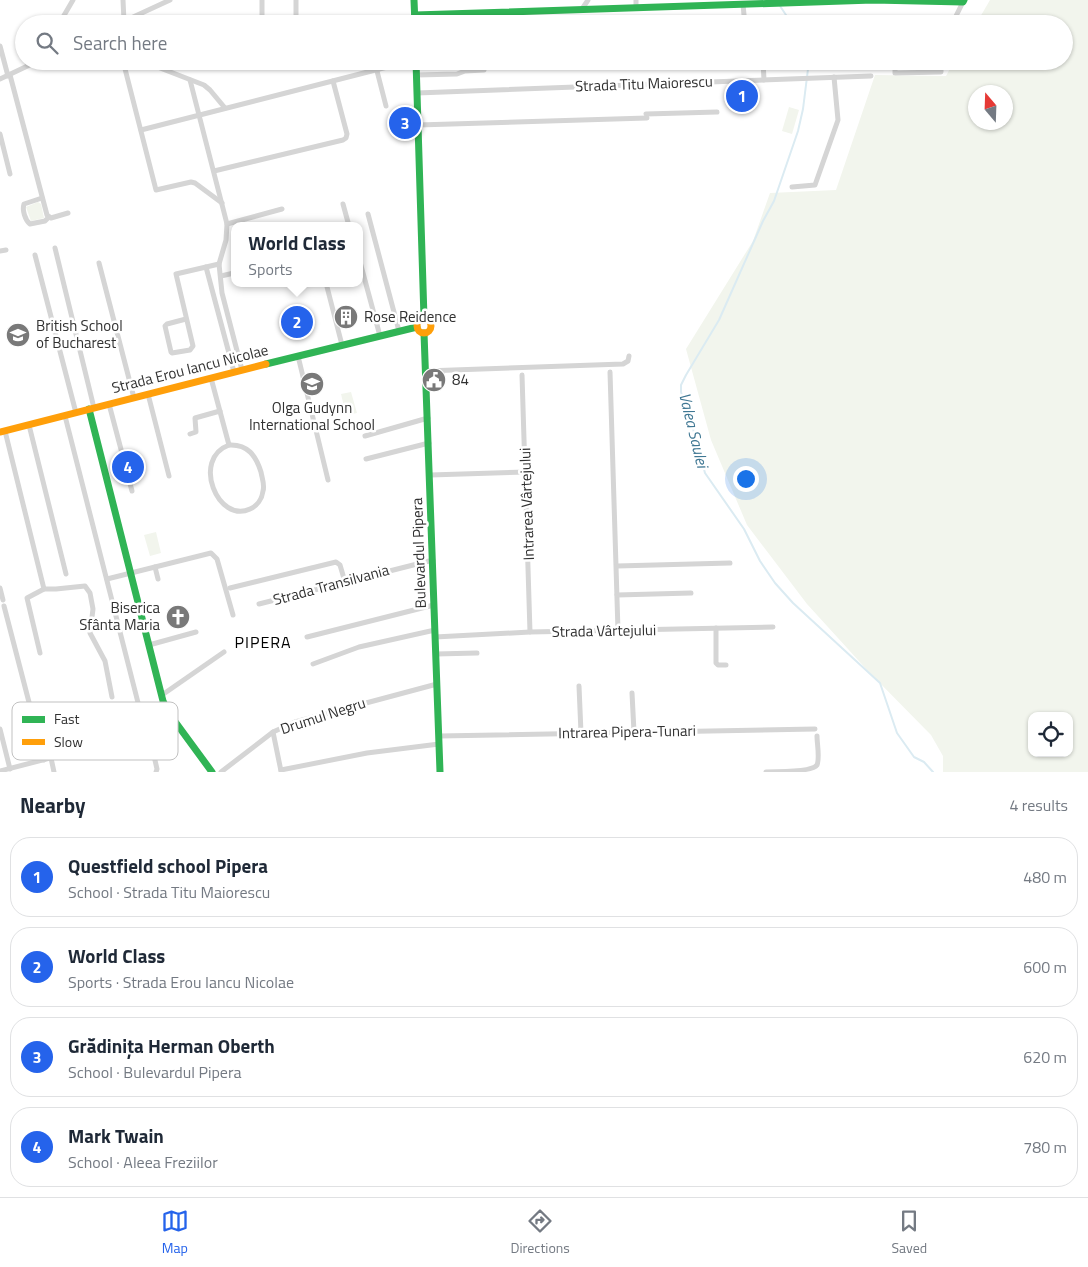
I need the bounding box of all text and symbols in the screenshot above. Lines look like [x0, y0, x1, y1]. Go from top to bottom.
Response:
search box [15, 15, 1073, 70]
text: Search here [73, 28, 167, 57]
icon: search [33, 29, 61, 57]
street label: Strada Titu Maiorescu [575, 70, 713, 97]
pin: 1 [726, 77, 758, 115]
north arrow [968, 85, 1013, 130]
pin: 3 [389, 104, 421, 142]
popup [231, 222, 363, 287]
text: World Class [248, 228, 346, 257]
text: Sports [248, 257, 292, 281]
pin: 2 [281, 303, 313, 341]
building icon: Rose Reidence [333, 304, 359, 330]
place label: Rose Reidence [364, 305, 456, 328]
place label: British School of Bucharest [36, 314, 123, 354]
school or university icon: British School of Bucharest [5, 322, 31, 348]
street label: Strada Erou Iancu Nicolae [109, 338, 271, 399]
public building icon: 84 [421, 367, 447, 393]
place label: 84 [452, 368, 469, 391]
school or university icon: Olga Gudynn International School [299, 371, 325, 397]
water label: Valea Saulei [673, 390, 715, 472]
place label: Olga Gudynn International School [249, 396, 375, 436]
street label: Intrarea Vârtejului [513, 447, 540, 561]
pin: 4 [112, 448, 144, 486]
your location [733, 466, 759, 492]
street label: Bulevardul Pipera [405, 497, 432, 609]
street label: Strada Transilvania [270, 558, 392, 611]
place label: Biserica Sfânta Maria [79, 596, 160, 636]
church icon: Biserica Sfânta Maria [165, 604, 191, 630]
street label: Strada Vârtejului [552, 618, 656, 643]
district label: PIPERA [234, 630, 292, 654]
street label: Drumul Negru [277, 691, 369, 740]
legend [12, 702, 178, 760]
text: Fast [54, 708, 79, 729]
map controls [1028, 712, 1073, 757]
button: locate [1028, 712, 1073, 757]
street label: Intrarea Pipera-Tunari [558, 719, 696, 744]
text: Slow [54, 731, 83, 752]
text: Nearby [20, 789, 85, 821]
text: 4 results [1009, 793, 1068, 817]
text: Questfield school Pipera [68, 851, 268, 880]
text: 1 [33, 865, 41, 889]
text: 480 m [1023, 865, 1067, 889]
text: School · Strada Titu Maiorescu [68, 880, 270, 904]
text: World Class [68, 941, 165, 970]
text: 2 [33, 955, 41, 979]
text: 600 m [1023, 955, 1067, 979]
text: Sports · Strada Erou Iancu Nicolae [68, 970, 294, 994]
text: Grădinița Herman Oberth [68, 1031, 275, 1060]
text: 3 [33, 1045, 41, 1069]
text: 620 m [1023, 1045, 1067, 1069]
text: School · Bulevardul Pipera [68, 1060, 242, 1084]
text: Mark Twain [68, 1121, 164, 1150]
text: 4 [33, 1135, 41, 1159]
text: 780 m [1023, 1135, 1067, 1159]
text: School · Aleea Freziilor [68, 1150, 218, 1174]
tab: Map [161, 1207, 189, 1258]
tab: Directions [510, 1207, 570, 1258]
tab: Saved [892, 1207, 927, 1258]

